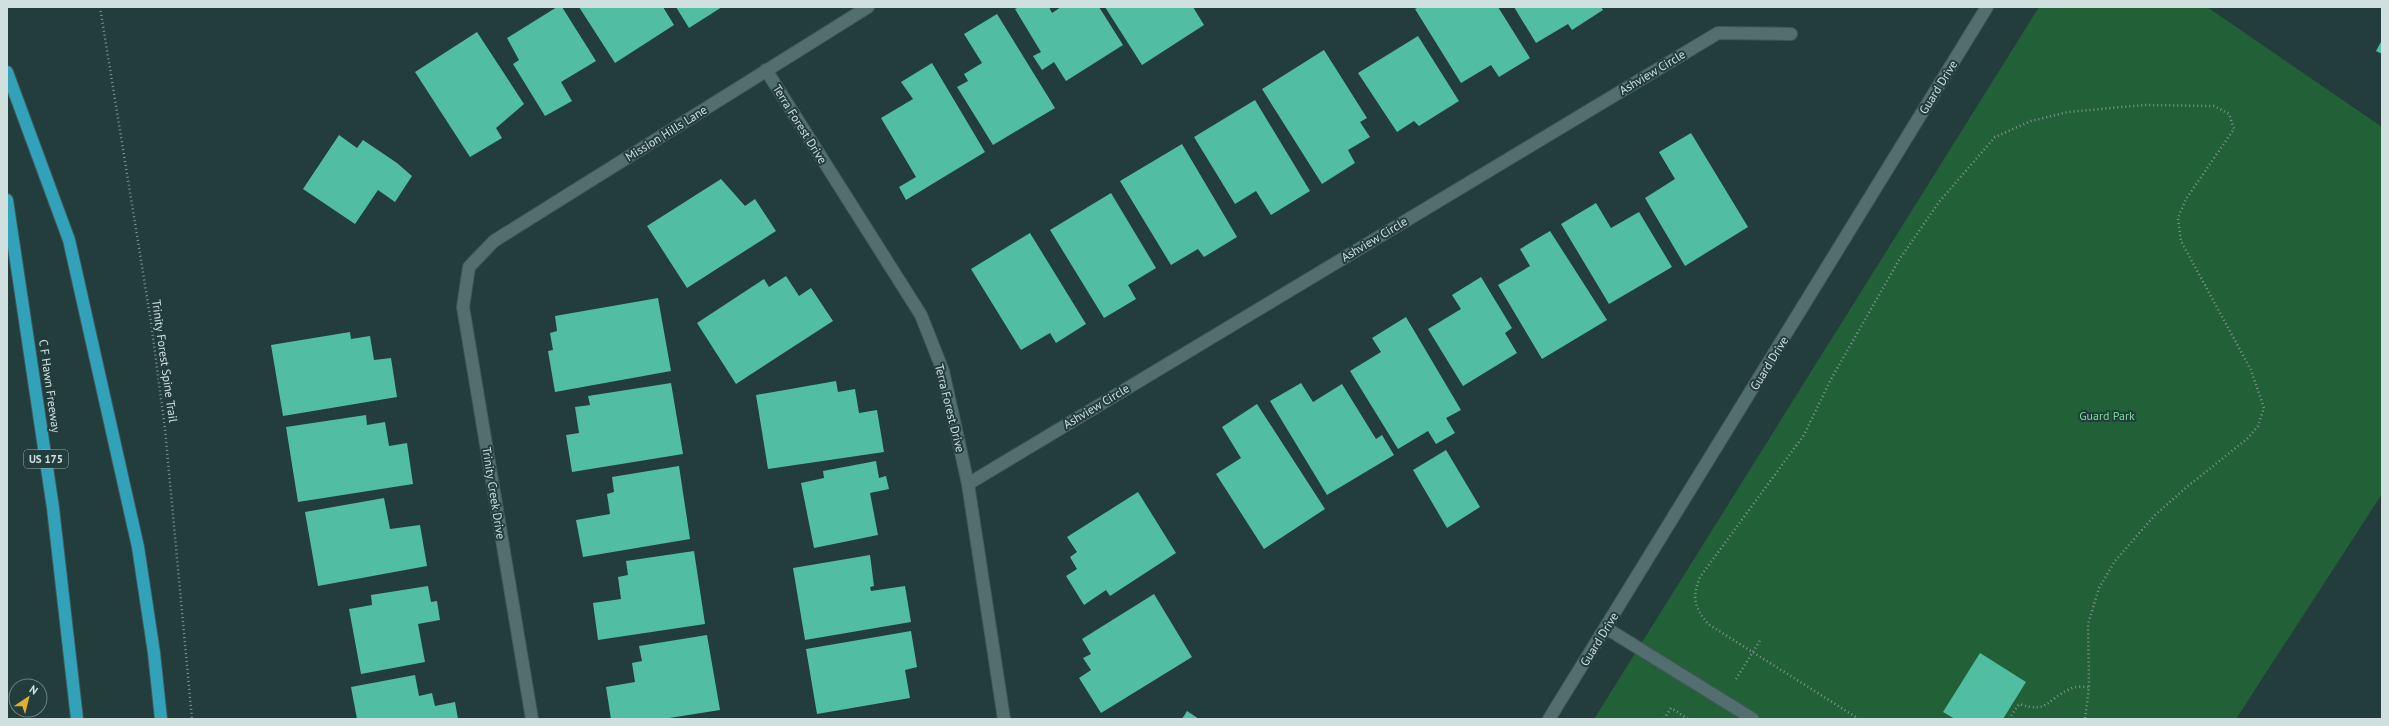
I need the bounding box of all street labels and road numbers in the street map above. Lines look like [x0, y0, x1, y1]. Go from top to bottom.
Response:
street label: Ashview Circle [1616, 46, 1688, 98]
street label: Guard Drive [1916, 57, 1960, 117]
street label: Terra Forest Drive [770, 82, 830, 166]
street label: Mission Hills Lane [622, 102, 710, 164]
street label: Ashview Circle [1338, 213, 1410, 265]
street label: Trinity Forest Spine Trail [149, 299, 181, 424]
street label: Guard Drive [1747, 333, 1791, 393]
street label: C F Hawn Freeway [36, 338, 64, 434]
street label: Terra Forest Drive [932, 362, 968, 454]
street label: Ashview Circle [1060, 380, 1132, 432]
street label: Trinity Creek Drive [479, 446, 509, 540]
road number: US 175 [24, 450, 68, 468]
street label: Guard Drive [1577, 609, 1621, 669]

